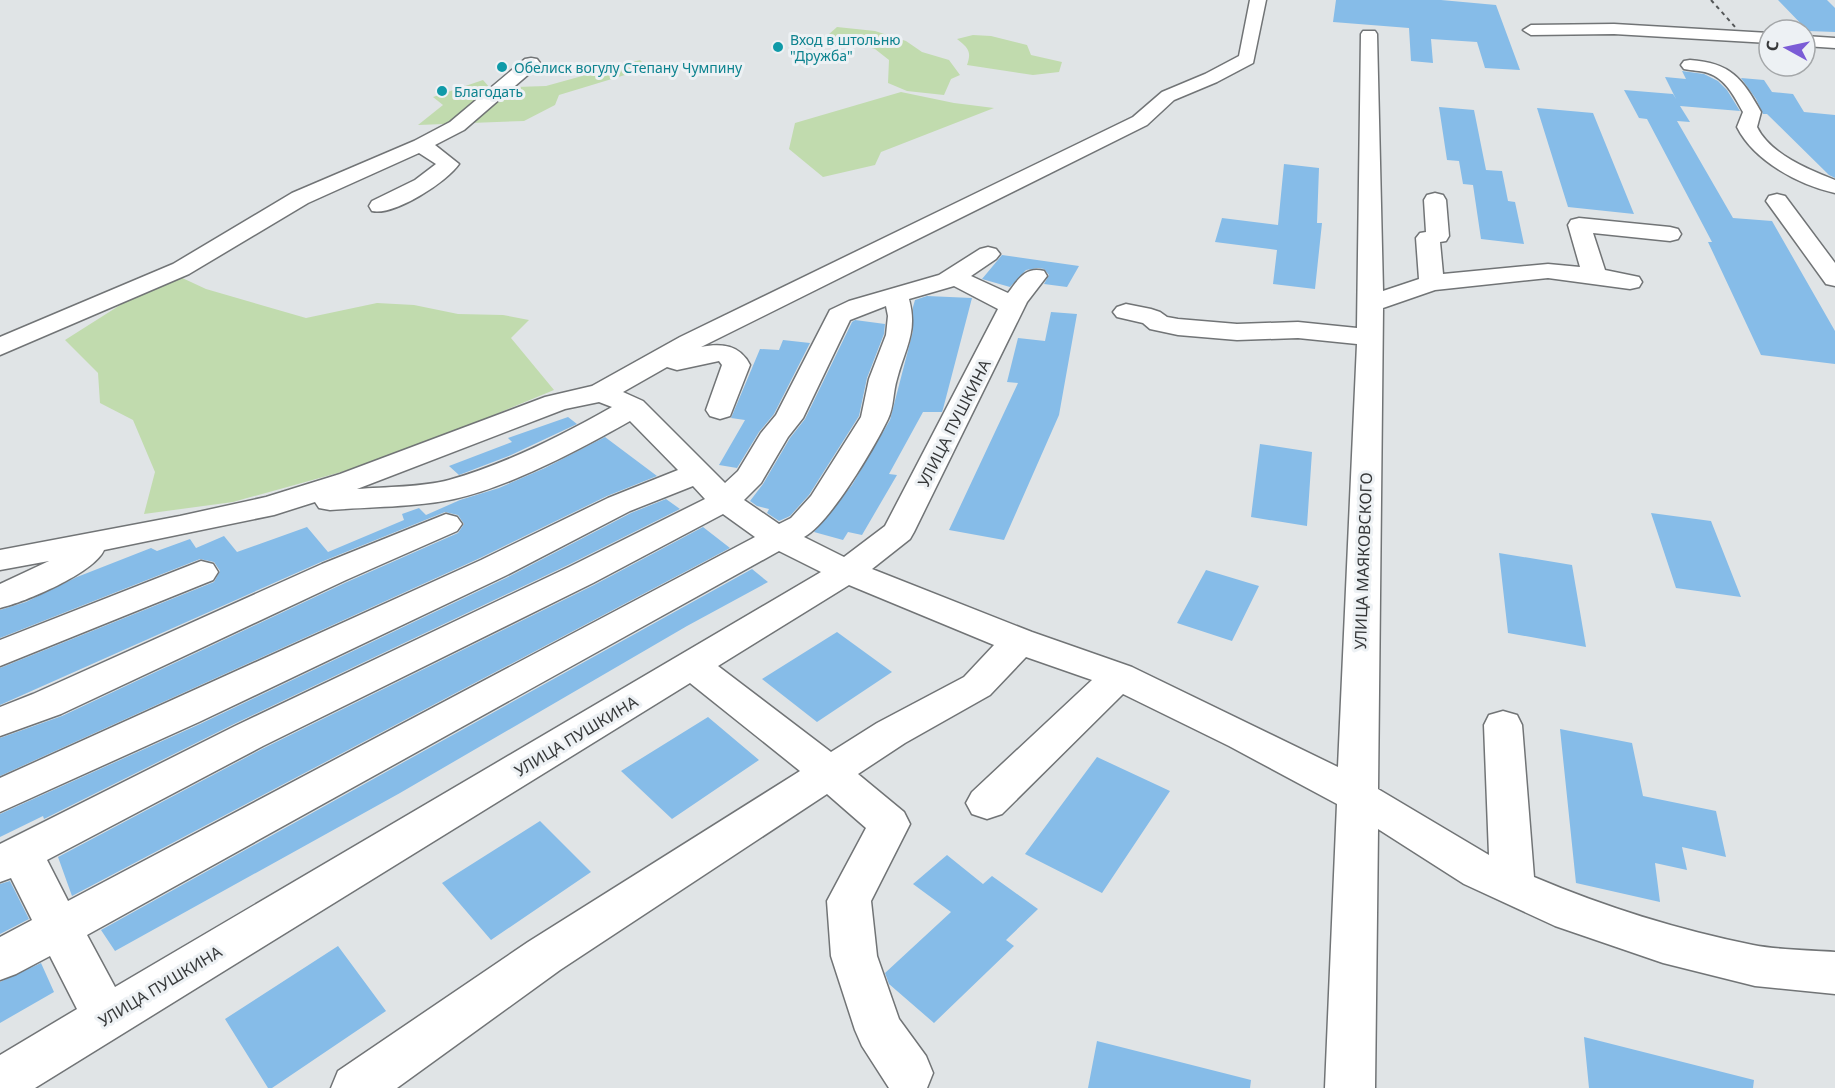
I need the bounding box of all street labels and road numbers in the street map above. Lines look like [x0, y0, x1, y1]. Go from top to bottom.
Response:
street label: УЛИЦА ПУШКИНА [912, 355, 996, 490]
street label: УЛИЦА МАЯКОВСКОГО [1349, 472, 1377, 650]
street label: УЛИЦА ПУШКИНА [510, 690, 642, 782]
street label: УЛИЦА ПУШКИНА [94, 940, 226, 1032]

